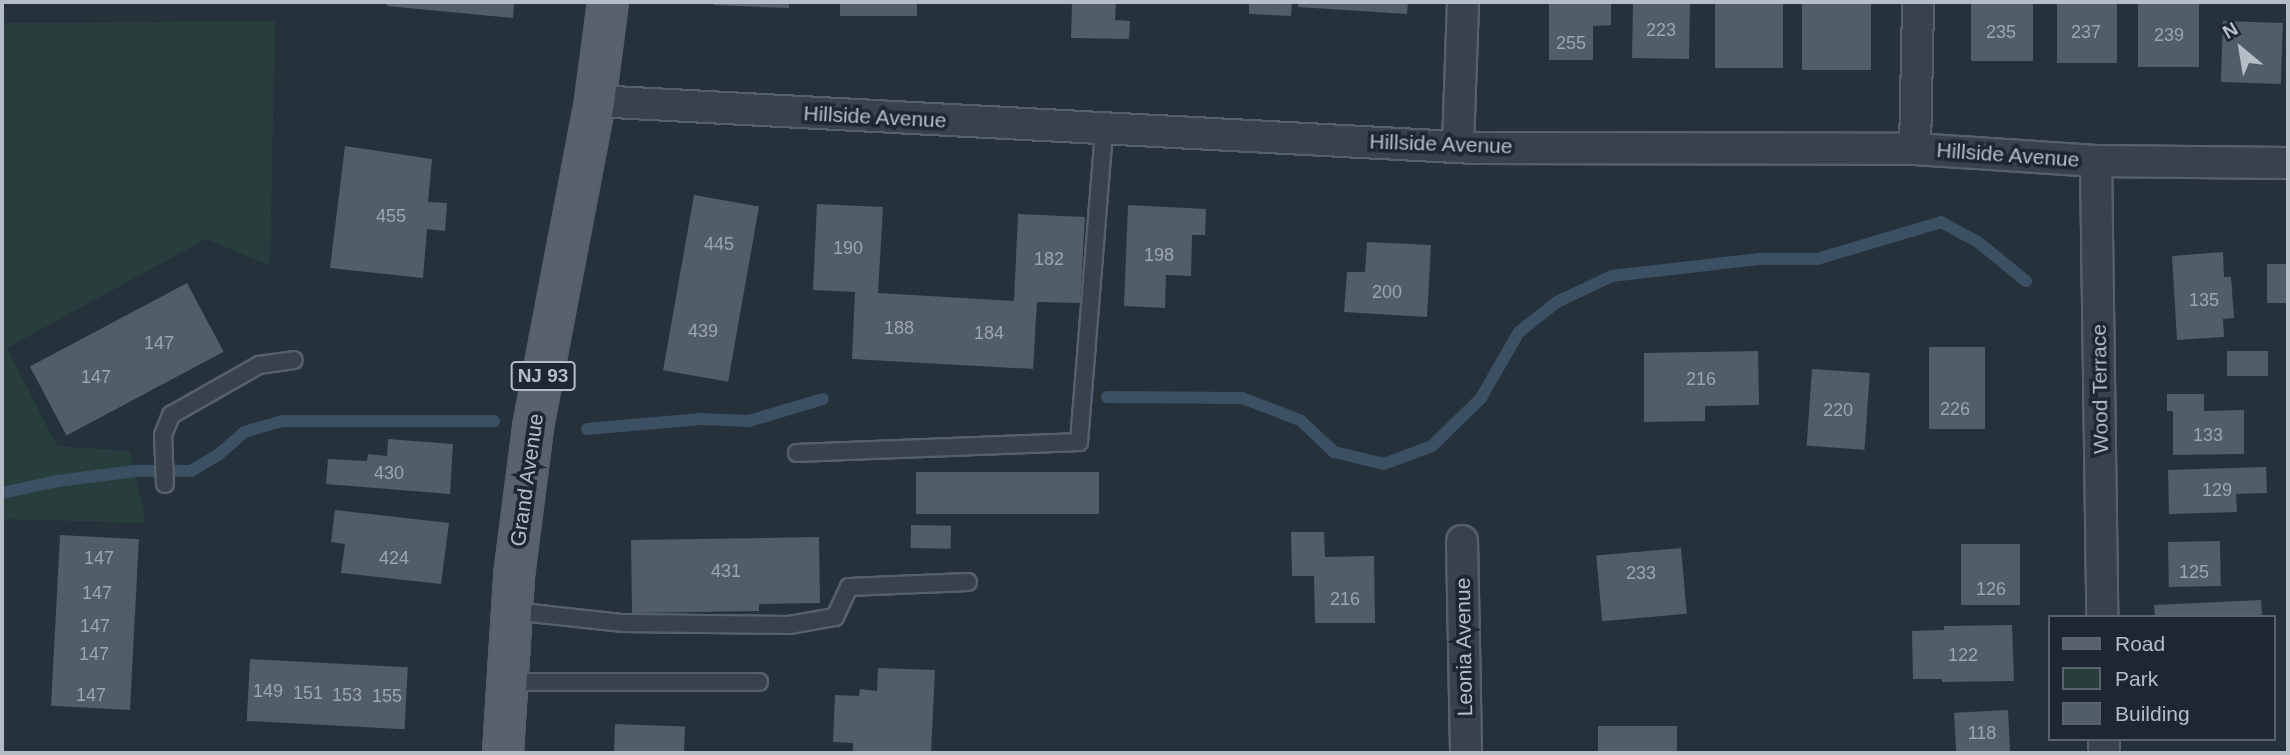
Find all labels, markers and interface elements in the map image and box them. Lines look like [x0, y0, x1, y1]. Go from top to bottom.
north arrow [2206, 14, 2276, 84]
text: N [2219, 18, 2241, 43]
house number: 223 [1646, 19, 1676, 41]
house number: 235 [1986, 21, 2016, 43]
house number: 237 [2071, 21, 2101, 43]
house number: 239 [2154, 24, 2184, 46]
house number: 255 [1556, 32, 1586, 54]
street label: Hillside Avenue [802, 101, 948, 133]
street label: Hillside Avenue [1368, 129, 1514, 159]
street label: Hillside Avenue [1935, 137, 2081, 173]
house number: 455 [376, 205, 406, 227]
house number: 445 [704, 233, 734, 255]
house number: 190 [833, 237, 863, 259]
house number: 198 [1144, 244, 1174, 266]
house number: 182 [1034, 248, 1064, 270]
house number: 200 [1372, 281, 1402, 303]
house number: 135 [2189, 289, 2219, 311]
house number: 188 [884, 317, 914, 339]
house number: 439 [688, 320, 718, 342]
house number: 184 [974, 322, 1004, 344]
street label: Wood Terrace [2086, 324, 2114, 454]
house number: 147 [144, 332, 174, 354]
road number: NJ 93 [510, 360, 576, 392]
house number: 147 [81, 366, 111, 388]
house number: 216 [1686, 368, 1716, 390]
house number: 226 [1940, 398, 1970, 420]
house number: 220 [1823, 399, 1853, 421]
street label: Grand Avenue [505, 411, 549, 549]
house number: 133 [2193, 424, 2223, 446]
house number: 430 [374, 462, 404, 484]
house number: 129 [2202, 479, 2232, 501]
house number: 147 [84, 547, 114, 569]
house number: 424 [379, 547, 409, 569]
house number: 431 [711, 560, 741, 582]
house number: 125 [2179, 561, 2209, 583]
house number: 233 [1626, 562, 1656, 584]
street label: Leonia Avenue [1450, 577, 1478, 717]
house number: 126 [1976, 578, 2006, 600]
house number: 147 [82, 582, 112, 604]
house number: 216 [1330, 588, 1360, 610]
house number: 147 [80, 615, 110, 637]
legend [2048, 615, 2276, 741]
text: Road [2115, 632, 2165, 655]
house number: 147 [79, 643, 109, 665]
house number: 122 [1948, 644, 1978, 666]
text: Park [2115, 667, 2158, 690]
house number: 149 [253, 680, 283, 702]
house number: 151 [293, 682, 323, 704]
house number: 147 [76, 684, 106, 706]
house number: 153 [332, 684, 362, 706]
house number: 155 [372, 685, 402, 707]
text: Building [2115, 702, 2190, 725]
house number: 118 [1968, 722, 1996, 744]

